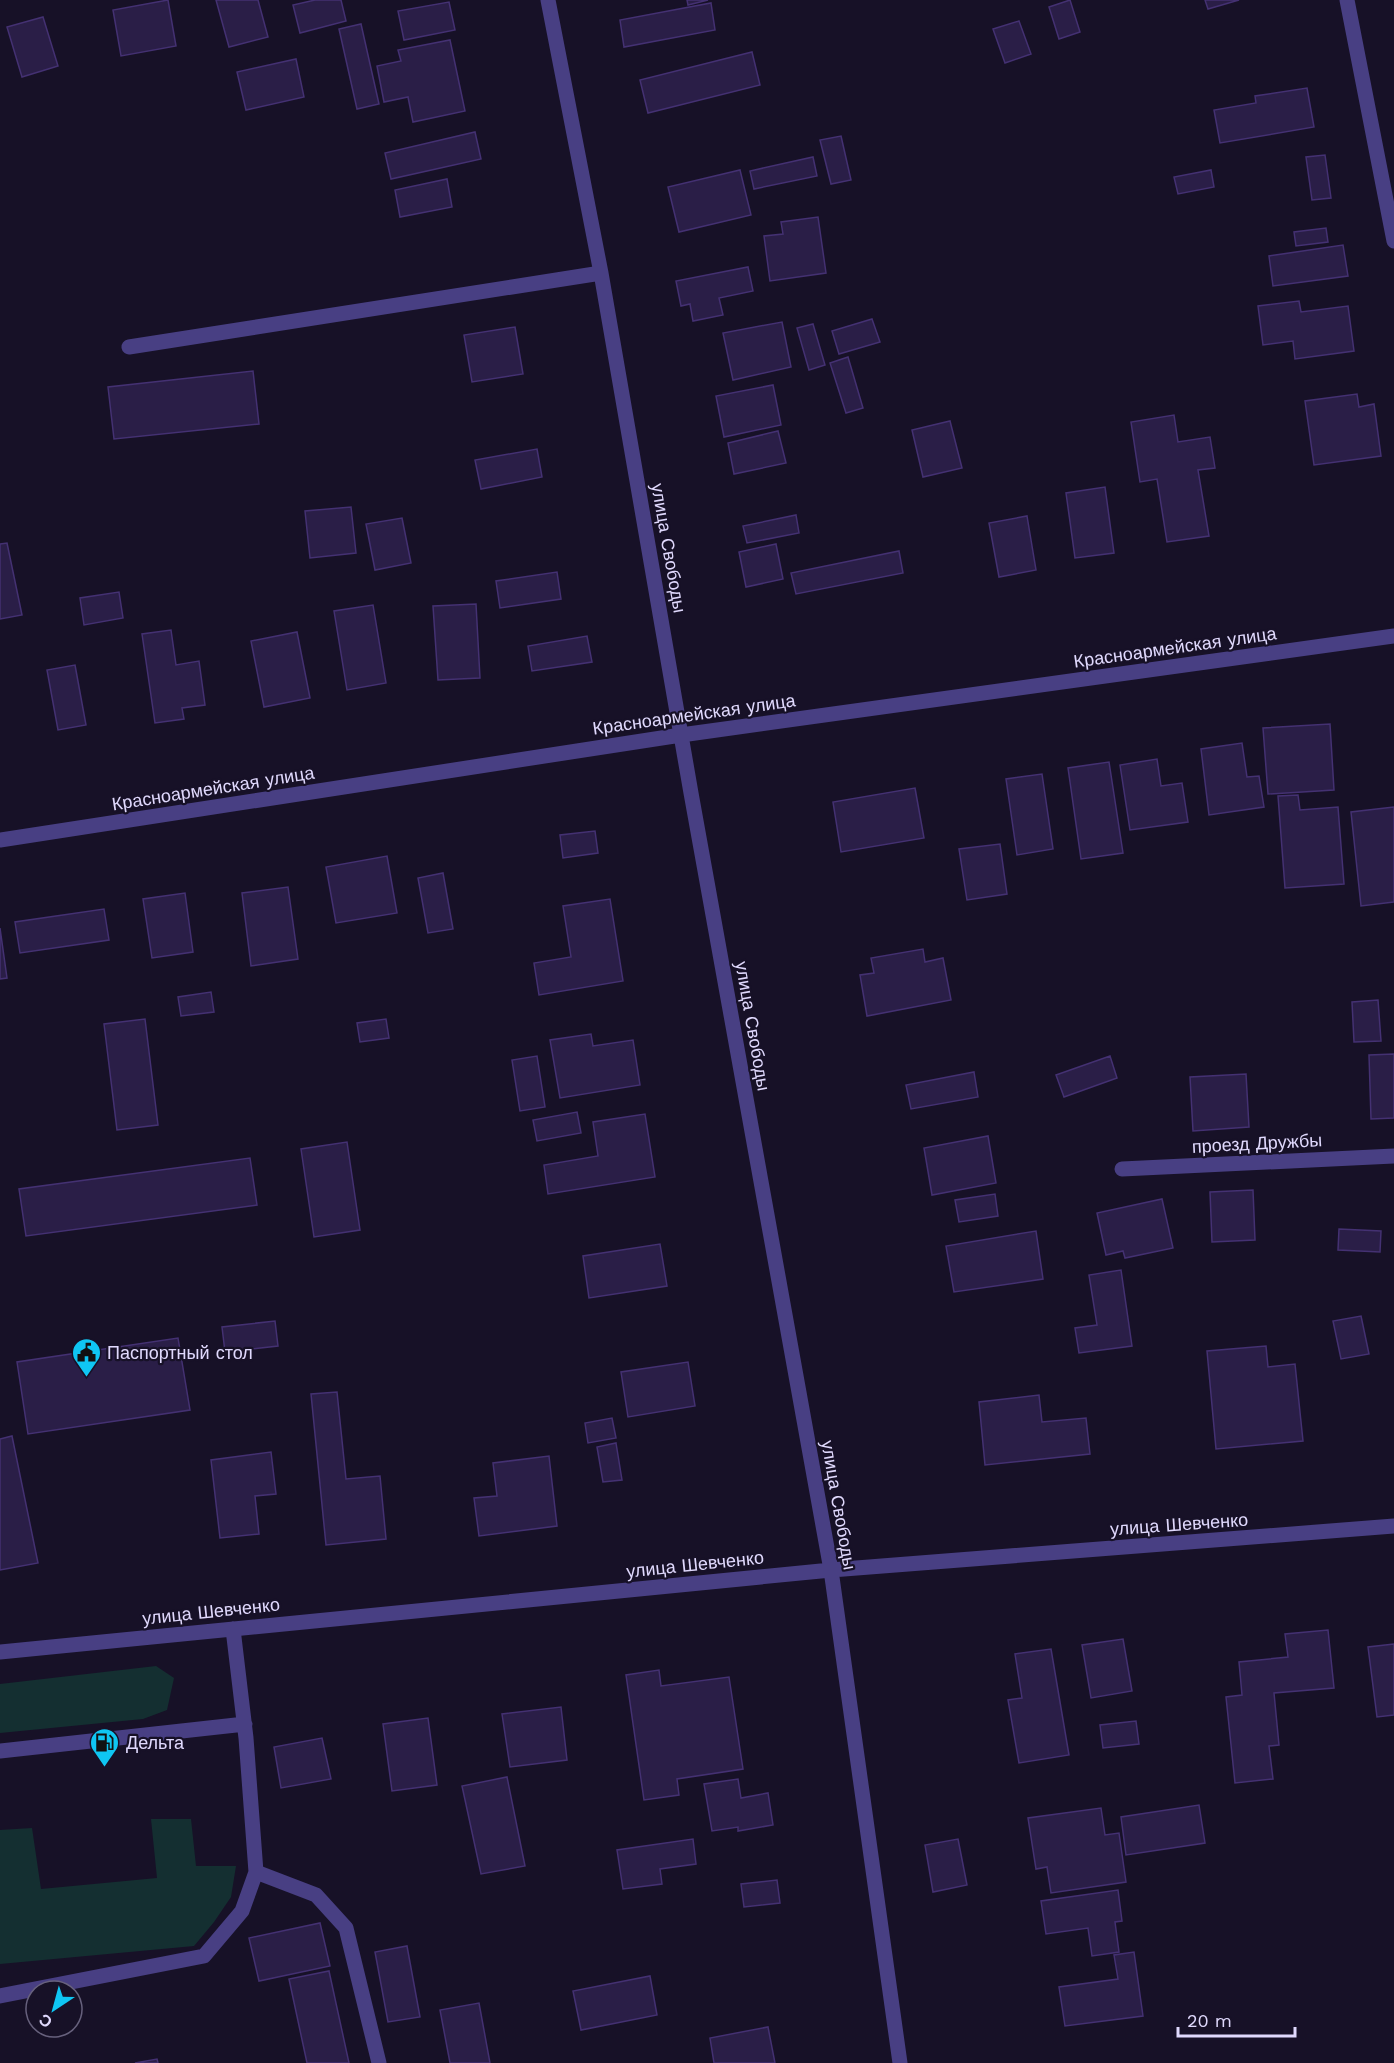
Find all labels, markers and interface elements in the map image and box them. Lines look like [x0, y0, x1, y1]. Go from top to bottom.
street label: улица Свободы [647, 481, 691, 615]
street label: Красноармейская улица [1072, 622, 1279, 672]
street label: Красноармейская улица [591, 689, 798, 739]
street label: Красноармейская улица [110, 761, 317, 814]
street label: улица Свободы [731, 959, 775, 1093]
street label: проезд Дружбы [1191, 1129, 1323, 1157]
public building icon: Паспортный стол [70, 1336, 102, 1378]
place label: Паспортный стол [107, 1342, 253, 1363]
street label: улица Свободы [817, 1438, 861, 1572]
street label: улица Шевченко [1109, 1509, 1249, 1539]
street label: улица Шевченко [625, 1546, 765, 1582]
street label: улица Шевченко [141, 1593, 281, 1629]
fuel station icon: Дельта [89, 1726, 121, 1768]
place label: Дельта [126, 1732, 185, 1753]
north arrow [24, 1979, 84, 2039]
scale bar [1178, 2000, 1295, 2038]
text: С [35, 2009, 56, 2032]
text: 20 m [1187, 2010, 1232, 2031]

